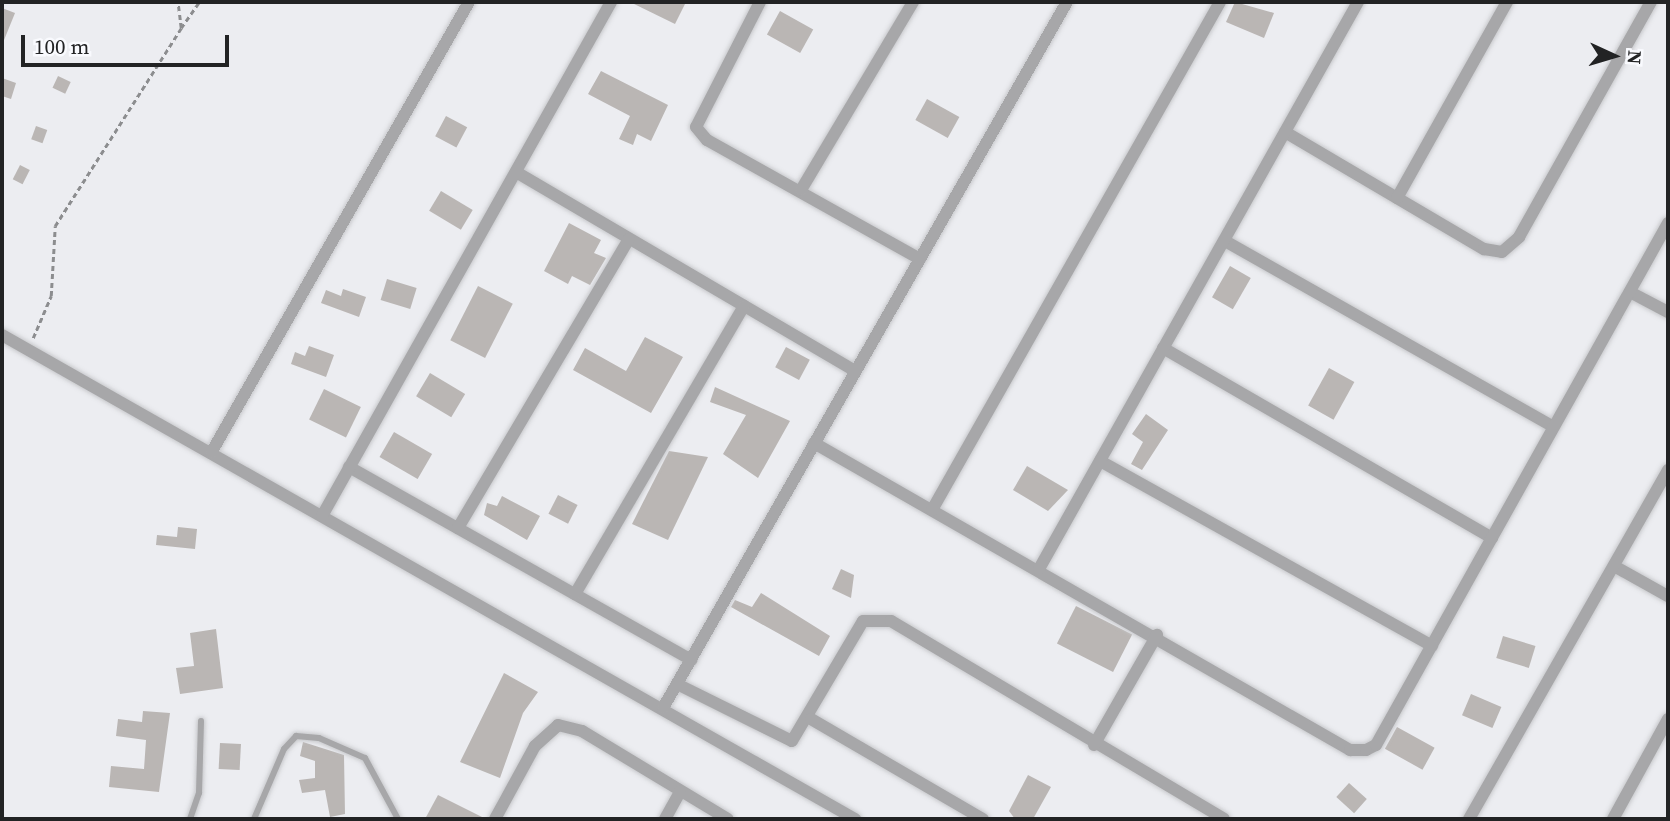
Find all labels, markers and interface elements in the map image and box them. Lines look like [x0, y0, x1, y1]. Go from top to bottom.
scale bar [24, 21, 233, 65]
north arrow [1579, 21, 1649, 91]
text: 100 m [34, 32, 89, 61]
text: N [1621, 50, 1648, 65]

